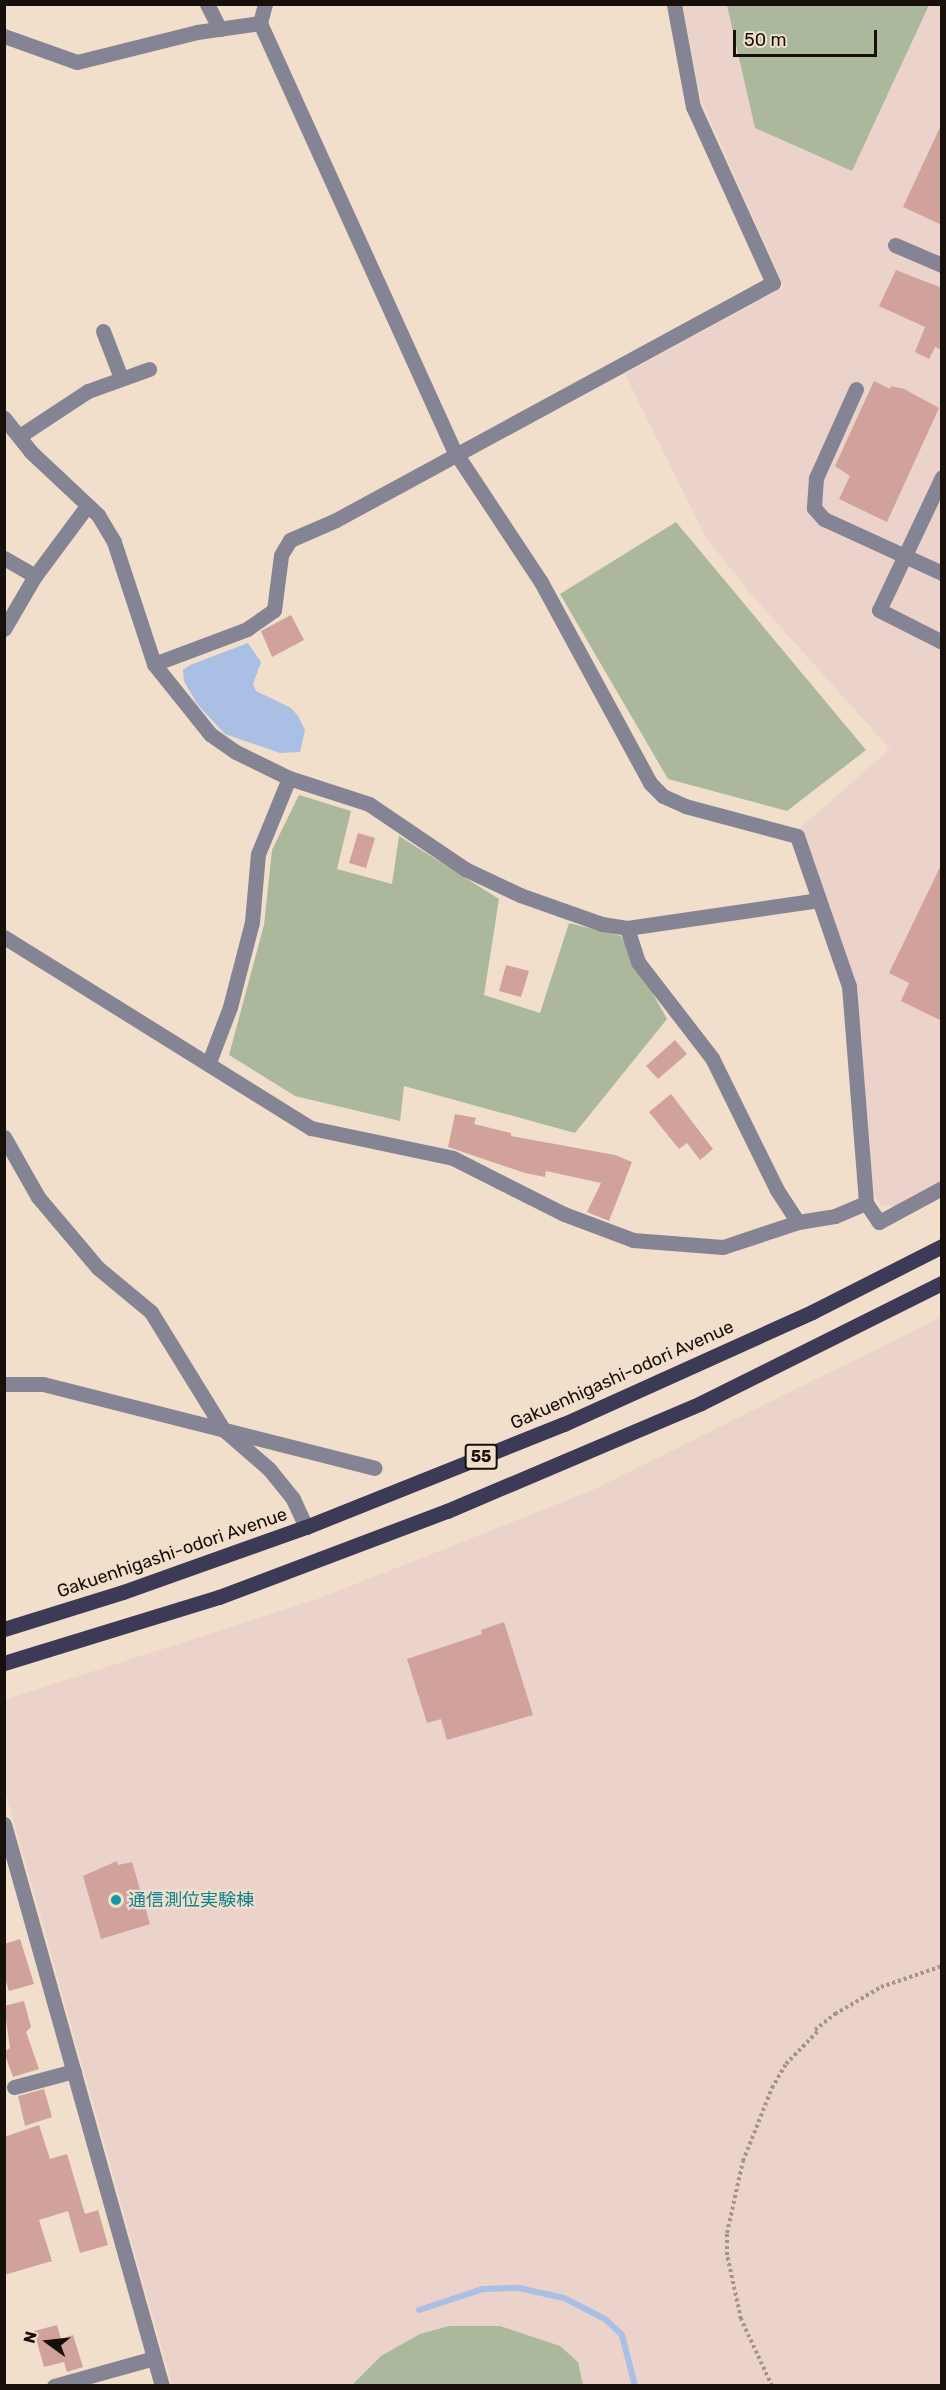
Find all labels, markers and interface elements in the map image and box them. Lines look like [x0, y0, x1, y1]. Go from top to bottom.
scale bar [736, 18, 880, 56]
text: 50 m [744, 29, 787, 51]
street label: Gakuenhigashi-odori Avenue [507, 1316, 737, 1434]
road number: 55 [464, 1444, 498, 1470]
street label: Gakuenhigashi-odori Avenue [54, 1503, 290, 1603]
place label: 通信測位実験棟 [128, 1889, 254, 1911]
marker: 通信測位実験棟 [109, 1893, 123, 1907]
north arrow [18, 2312, 78, 2372]
text: N [19, 2329, 41, 2345]

